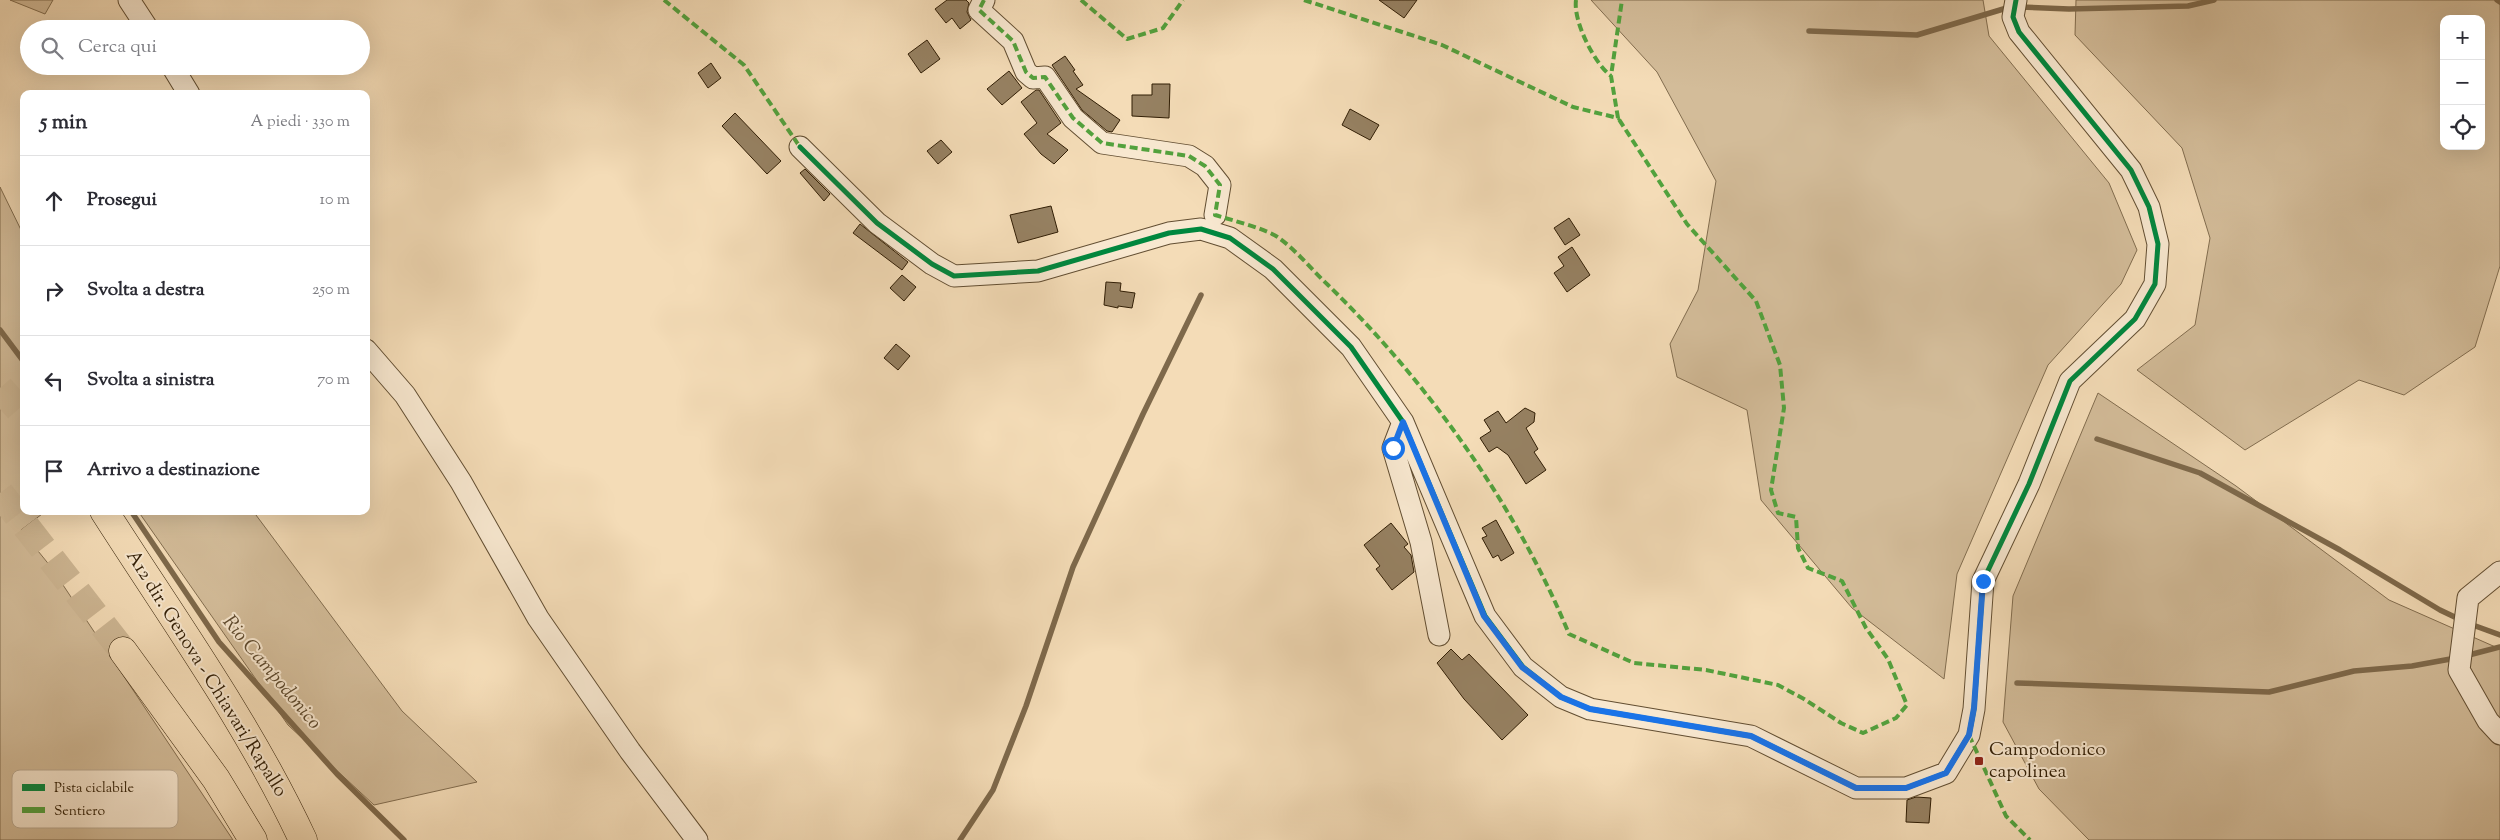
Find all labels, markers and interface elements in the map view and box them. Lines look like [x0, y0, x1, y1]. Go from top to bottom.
map controls [2440, 15, 2485, 150]
button: + [2440, 15, 2485, 60]
search box [20, 20, 370, 75]
icon: search [38, 34, 66, 62]
text: Cerca qui [78, 34, 157, 61]
button: − [2440, 60, 2485, 105]
button: locate [2440, 105, 2485, 150]
text: 5 min [40, 108, 87, 138]
text: A piedi · 330 m [250, 111, 350, 134]
icon: ahead [40, 187, 68, 215]
text: Prosegui [87, 187, 157, 214]
text: 10 m [320, 189, 350, 212]
icon: right [40, 277, 68, 305]
text: Svolta a destra [87, 277, 204, 304]
text: 250 m [312, 279, 350, 302]
icon: left [40, 367, 68, 395]
text: Svolta a sinistra [87, 367, 215, 394]
text: 70 m [317, 369, 350, 392]
route start [1382, 437, 1405, 460]
icon: arrive [40, 457, 68, 485]
text: Arrivo a destinazione [87, 457, 260, 484]
street label: A12 dir. Genova - Chiavari/Rapallo [119, 545, 293, 803]
route end [1972, 570, 1995, 593]
water label: Rio Campodonico [215, 610, 328, 736]
place label: Campodonico capolinea [1989, 737, 2106, 786]
marker: Campodonico capolinea [1973, 755, 1985, 767]
legend [12, 770, 178, 828]
text: Pista ciclabile [54, 779, 134, 799]
text: Sentiero [54, 802, 105, 822]

